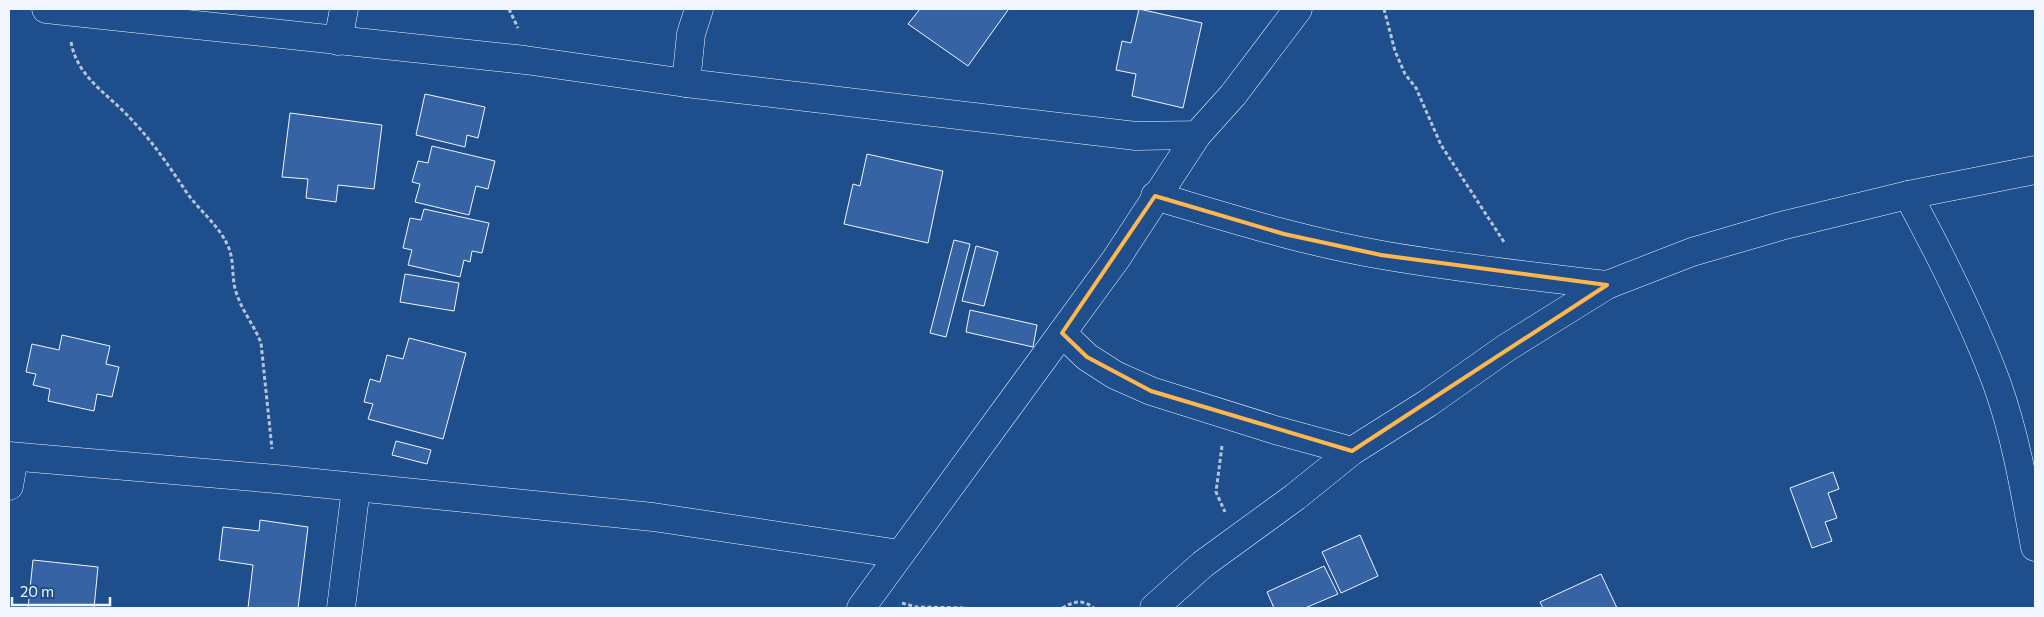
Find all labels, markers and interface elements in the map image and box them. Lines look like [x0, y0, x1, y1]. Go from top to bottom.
scale bar [12, 574, 110, 606]
text: 20 m [20, 582, 54, 600]

